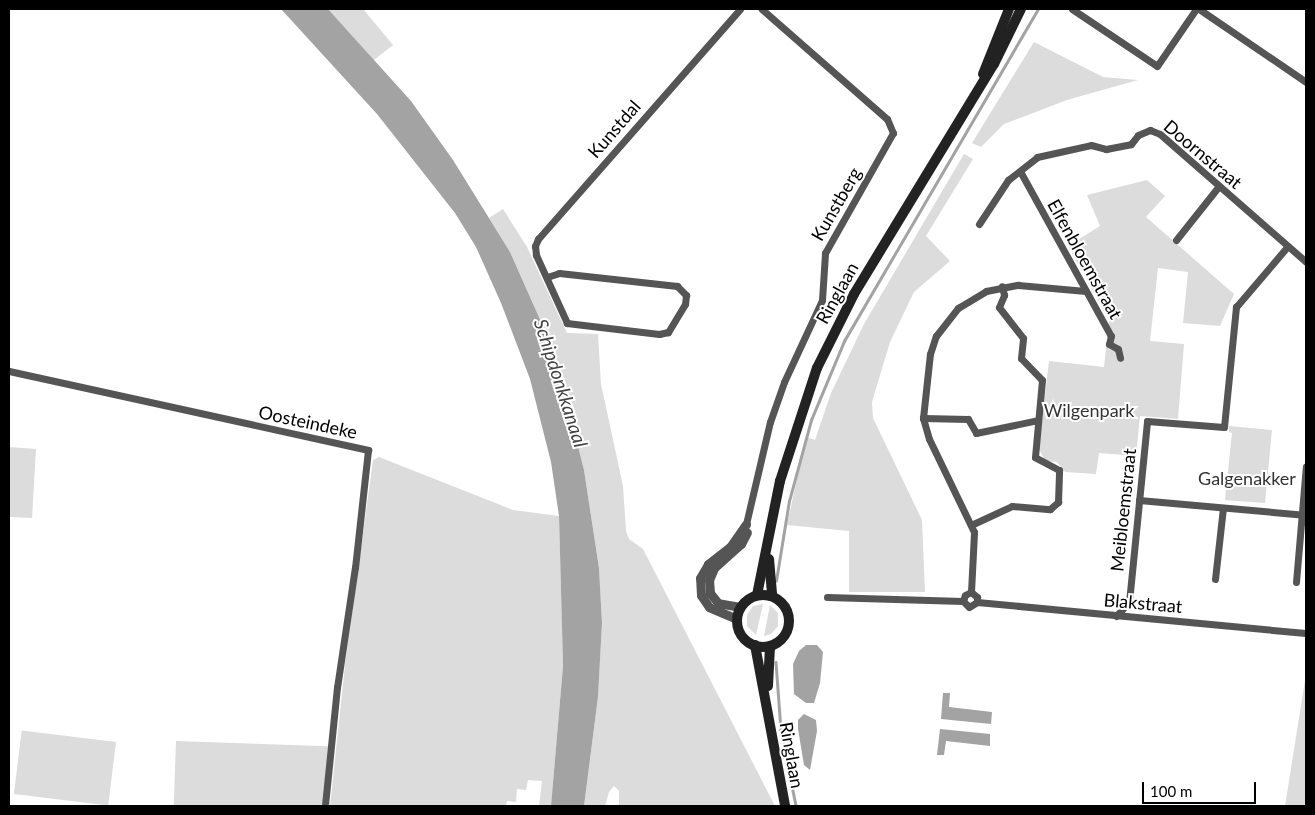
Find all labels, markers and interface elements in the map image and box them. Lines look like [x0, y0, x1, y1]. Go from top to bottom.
street label: Kunstdal [583, 96, 645, 162]
street label: Doornstraat [1159, 115, 1247, 193]
street label: Kunstberg [806, 163, 866, 245]
street label: Elfenbloemstraat [1043, 195, 1127, 323]
street label: Ringlaan [811, 258, 863, 328]
water label: Schipdonkkanaal [529, 316, 593, 450]
park label: Wilgenpark [1044, 399, 1134, 421]
street label: Oosteindeke [257, 401, 359, 443]
street label: Meibloemstraat [1106, 447, 1140, 573]
park label: Galgenakker [1198, 467, 1296, 489]
street label: Blakstraat [1103, 589, 1183, 617]
street label: Ringlaan [776, 720, 808, 790]
scale bar [1145, 772, 1259, 804]
text: 100 m [1150, 782, 1192, 800]

